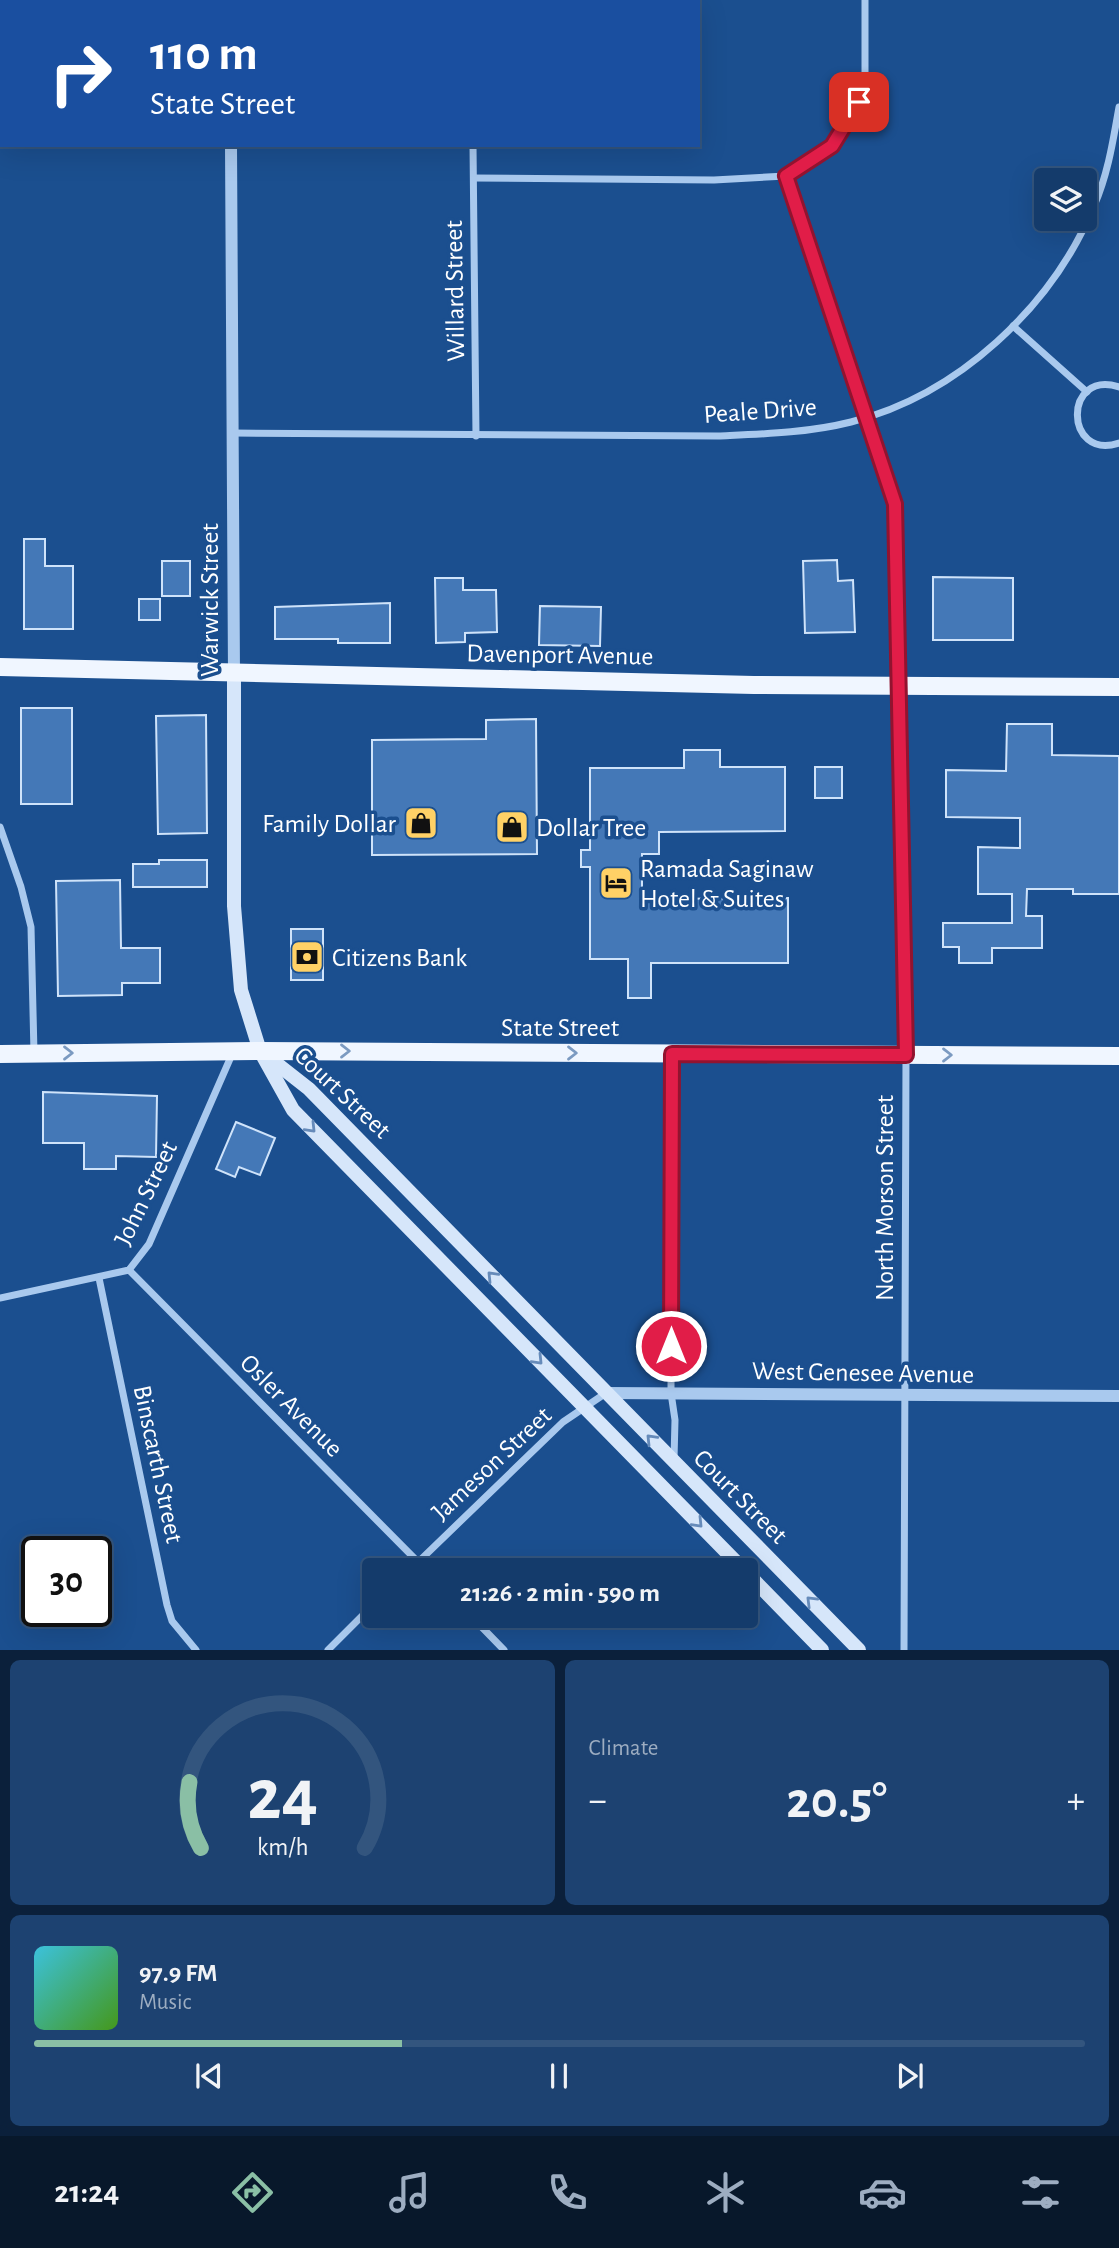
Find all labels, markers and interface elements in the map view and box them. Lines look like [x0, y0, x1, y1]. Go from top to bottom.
icon: right [35, 28, 126, 119]
text: 110 m [150, 30, 258, 79]
pin [829, 72, 889, 132]
icon: arrive [840, 83, 878, 121]
text: State Street [150, 88, 295, 120]
map controls [1034, 168, 1097, 231]
button: layers [1034, 168, 1097, 231]
street label: Willard Street [441, 220, 469, 362]
street label: Peale Drive [703, 394, 817, 428]
street label: Warwick Street [197, 523, 223, 677]
street label: Davenport Avenue [466, 640, 654, 670]
shop icon: Family Dollar [402, 804, 440, 842]
shop icon: Dollar Tree [493, 808, 531, 846]
place label: Family Dollar [262, 811, 397, 837]
place label: Dollar Tree [536, 815, 646, 841]
place label: Ramada Saginaw Hotel & Suites [640, 856, 814, 912]
hotel icon: Ramada Saginaw Hotel & Suites [597, 864, 635, 902]
bank icon: Citizens Bank [288, 938, 326, 976]
place label: Citizens Bank [332, 945, 467, 971]
street label: State Street [501, 1015, 619, 1041]
street label: Court Street [289, 1042, 395, 1143]
one-way arrow [340, 1043, 350, 1059]
one-way arrow [63, 1045, 74, 1061]
one-way arrow [567, 1045, 578, 1061]
one-way arrow [942, 1047, 952, 1063]
street label: North Morson Street [872, 1095, 898, 1301]
one-way arrow [302, 1120, 315, 1133]
street label: John Street [110, 1137, 182, 1250]
one-way arrow [488, 1272, 501, 1285]
position arrow [634, 1309, 708, 1383]
street label: Osler Avenue [235, 1349, 348, 1462]
one-way arrow [530, 1352, 543, 1365]
street label: West Genesee Avenue [752, 1358, 974, 1388]
street label: Binscarth Street [129, 1383, 187, 1545]
street label: Jameson Street [427, 1402, 557, 1525]
one-way arrow [646, 1435, 659, 1448]
street label: Court Street [688, 1445, 792, 1549]
one-way arrow [689, 1514, 702, 1527]
speed limit sign: 30 [21, 1536, 112, 1627]
text: 21:26 · 2 min · 590 m [460, 1580, 660, 1606]
one-way arrow [807, 1597, 819, 1609]
text: Climate [589, 1737, 658, 1760]
text: 24 [247, 1761, 318, 1834]
text: 20.5° [786, 1775, 887, 1827]
text: − [589, 1782, 607, 1820]
text: + [1067, 1782, 1085, 1820]
text: km/h [256, 1835, 308, 1860]
text: 97.9 FM [139, 1960, 218, 1986]
text: Music [139, 1991, 191, 2014]
icon: previous [190, 2057, 228, 2095]
icon: pause [540, 2057, 578, 2095]
icon: next [891, 2057, 929, 2095]
icon: directions [228, 2168, 277, 2217]
icon: music [385, 2168, 434, 2217]
icon: phone [543, 2168, 592, 2217]
icon: climate [701, 2168, 750, 2217]
icon: car [858, 2168, 907, 2217]
icon: filters [1016, 2168, 1065, 2217]
text: 21:24 [54, 2176, 119, 2208]

